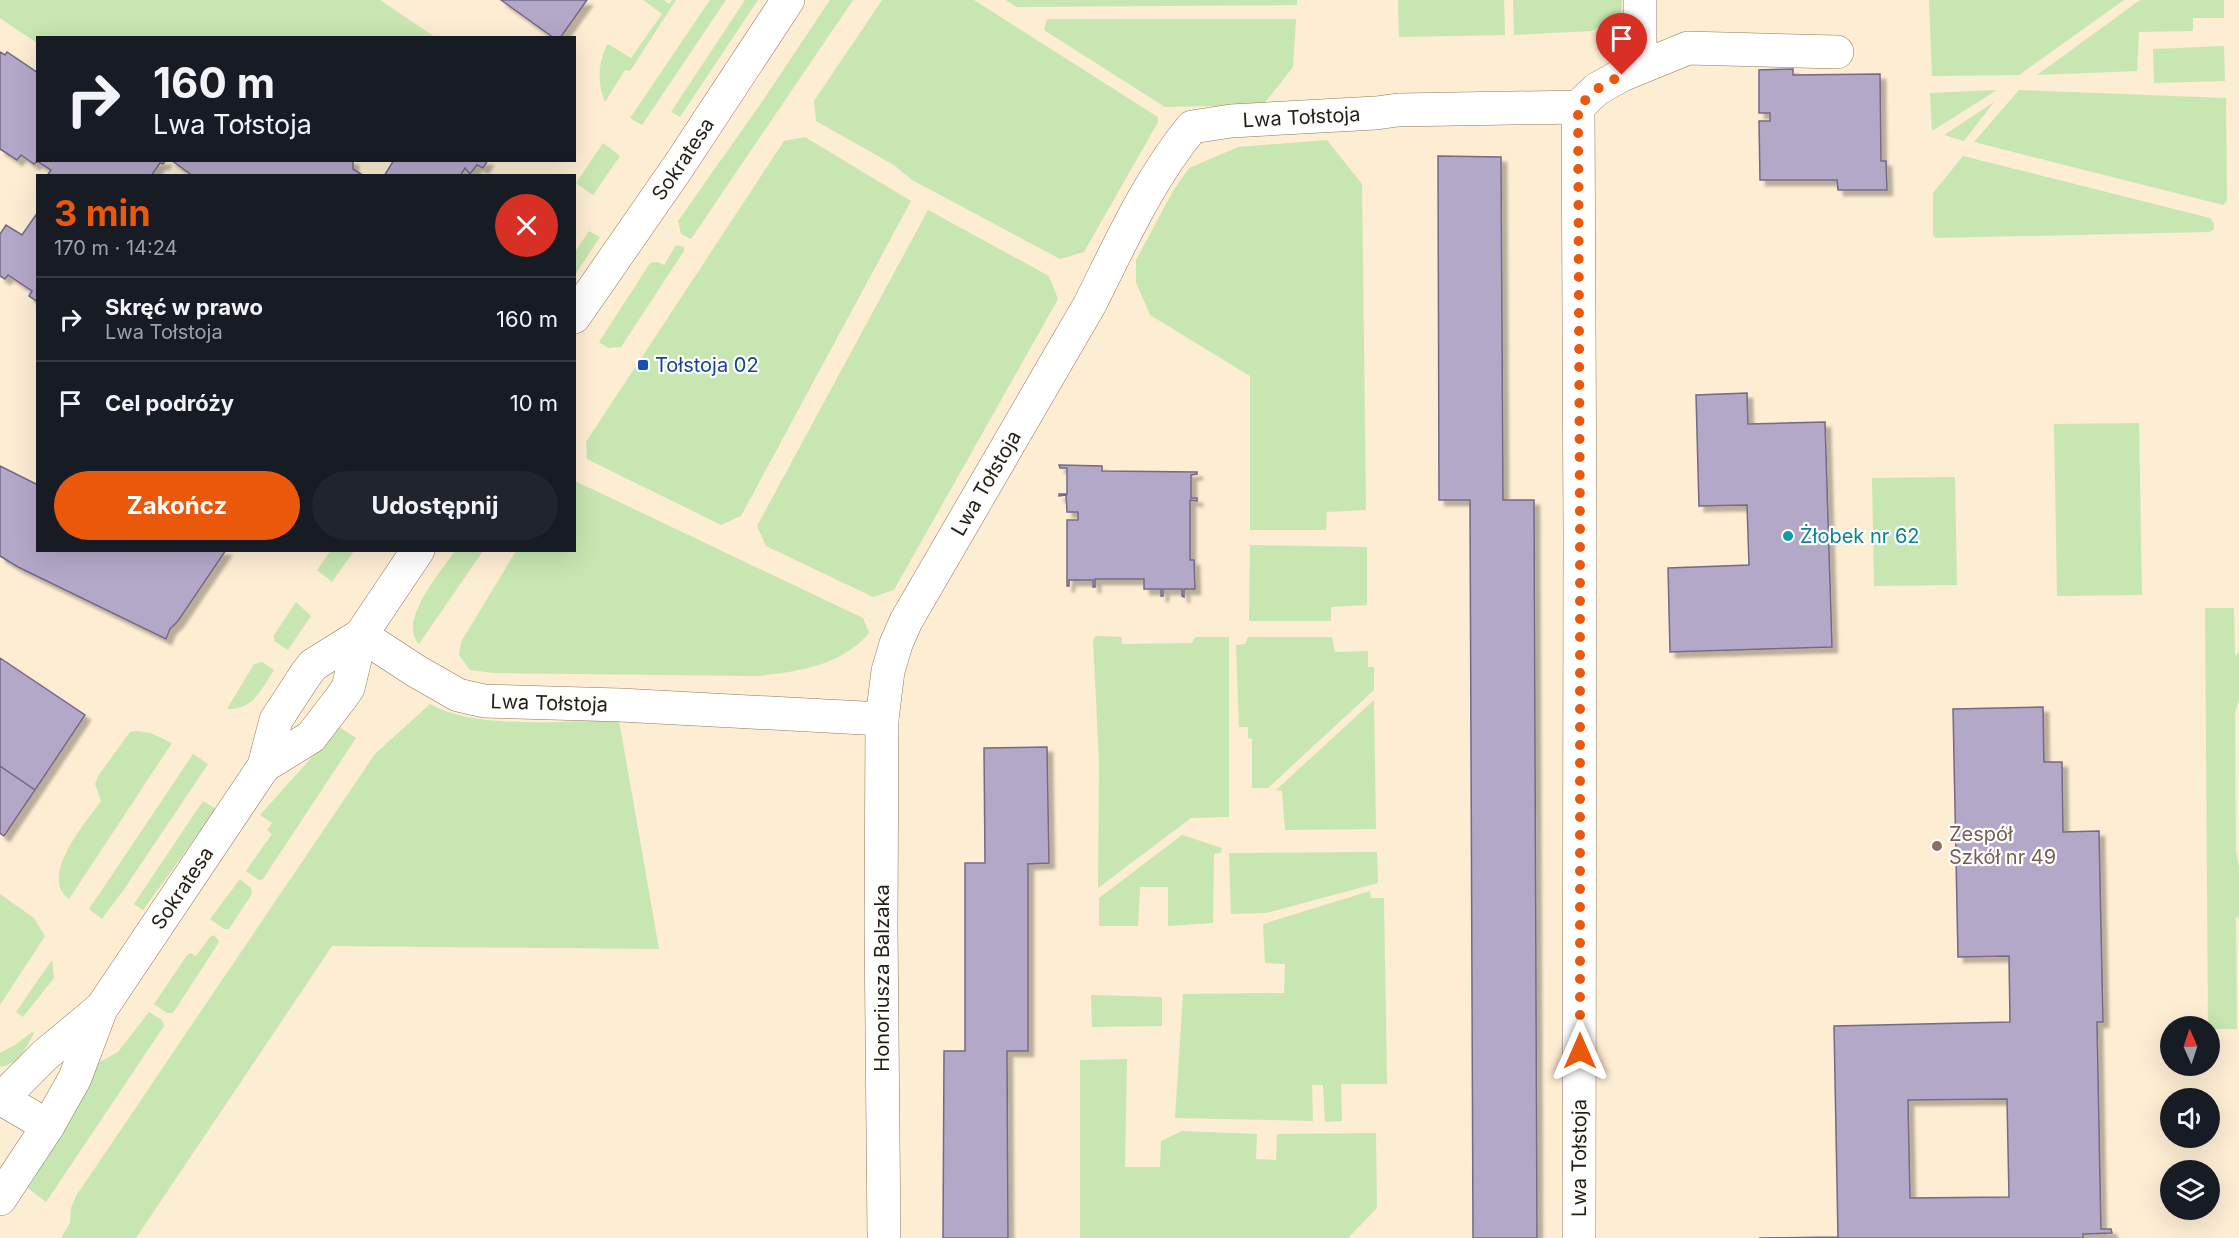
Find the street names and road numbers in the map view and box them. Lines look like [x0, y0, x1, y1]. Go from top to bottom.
street label: Lwa Tołstoja [1242, 102, 1361, 132]
street label: Sokratesa [647, 113, 719, 205]
street label: Lwa Tołstoja [946, 426, 1026, 540]
street label: Lwa Tołstoja [490, 689, 608, 717]
street label: Sokratesa [146, 842, 218, 934]
street label: Honoriusza Balzaka [870, 884, 894, 1072]
street label: Lwa Tołstoja [1567, 1099, 1591, 1217]

